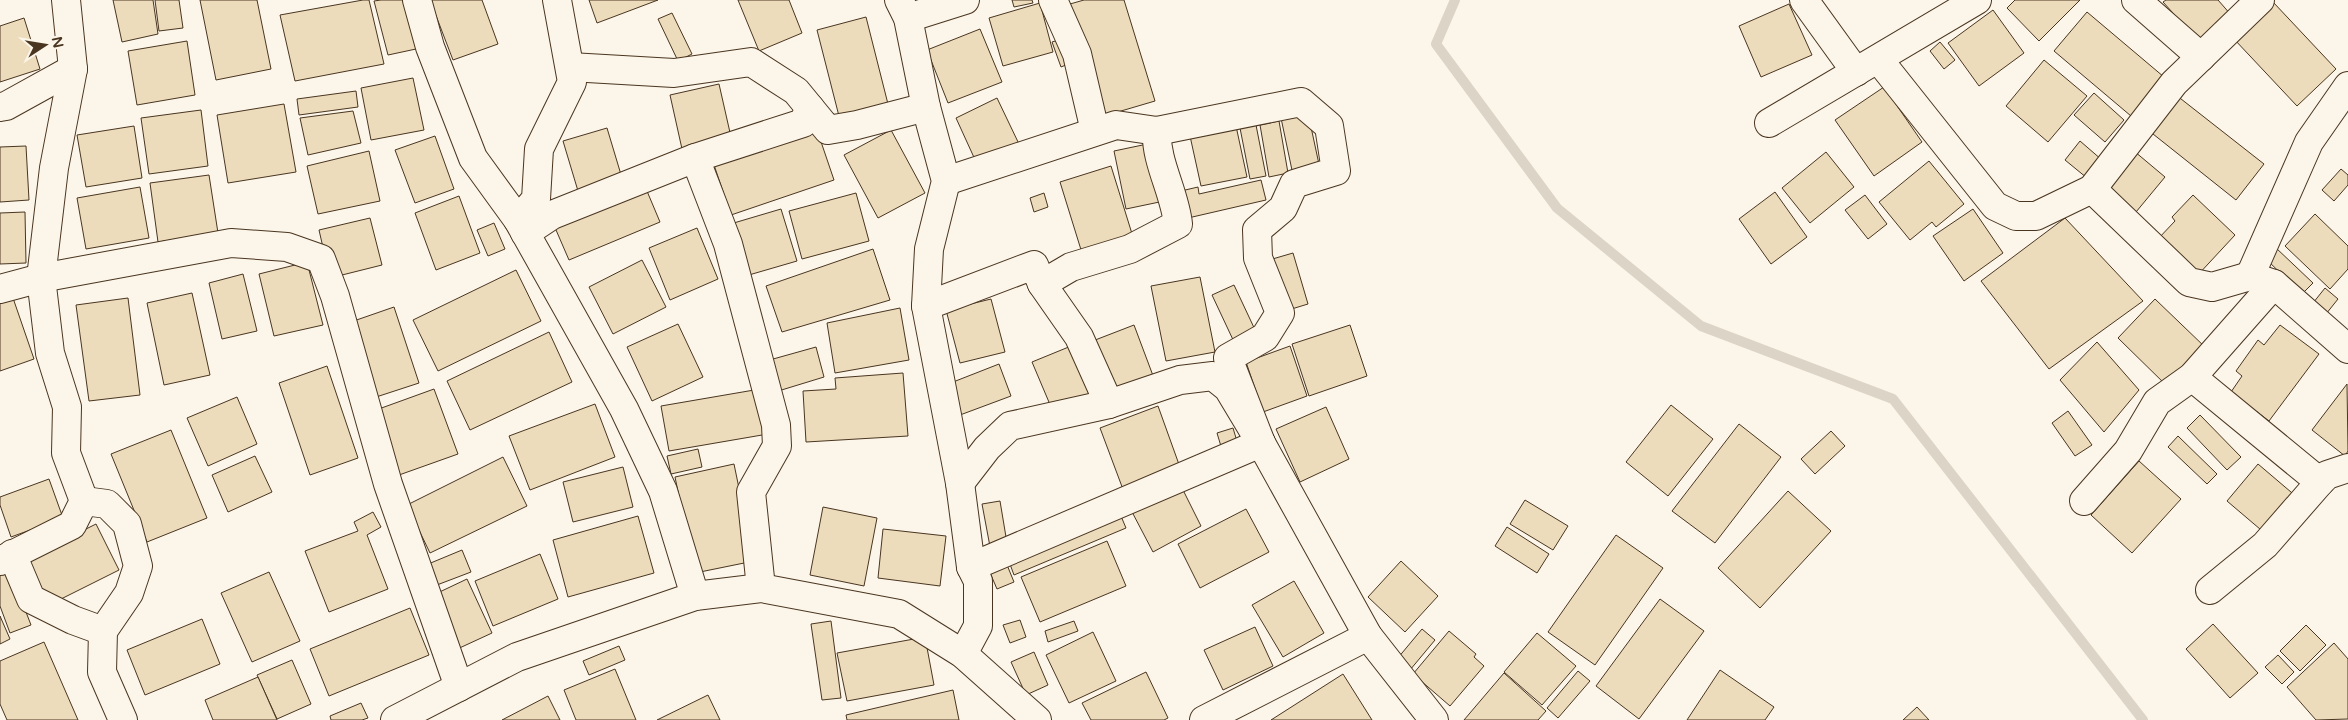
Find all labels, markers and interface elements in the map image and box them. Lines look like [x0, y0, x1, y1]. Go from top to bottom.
north arrow [20, 20, 70, 70]
text: N [48, 35, 67, 50]

